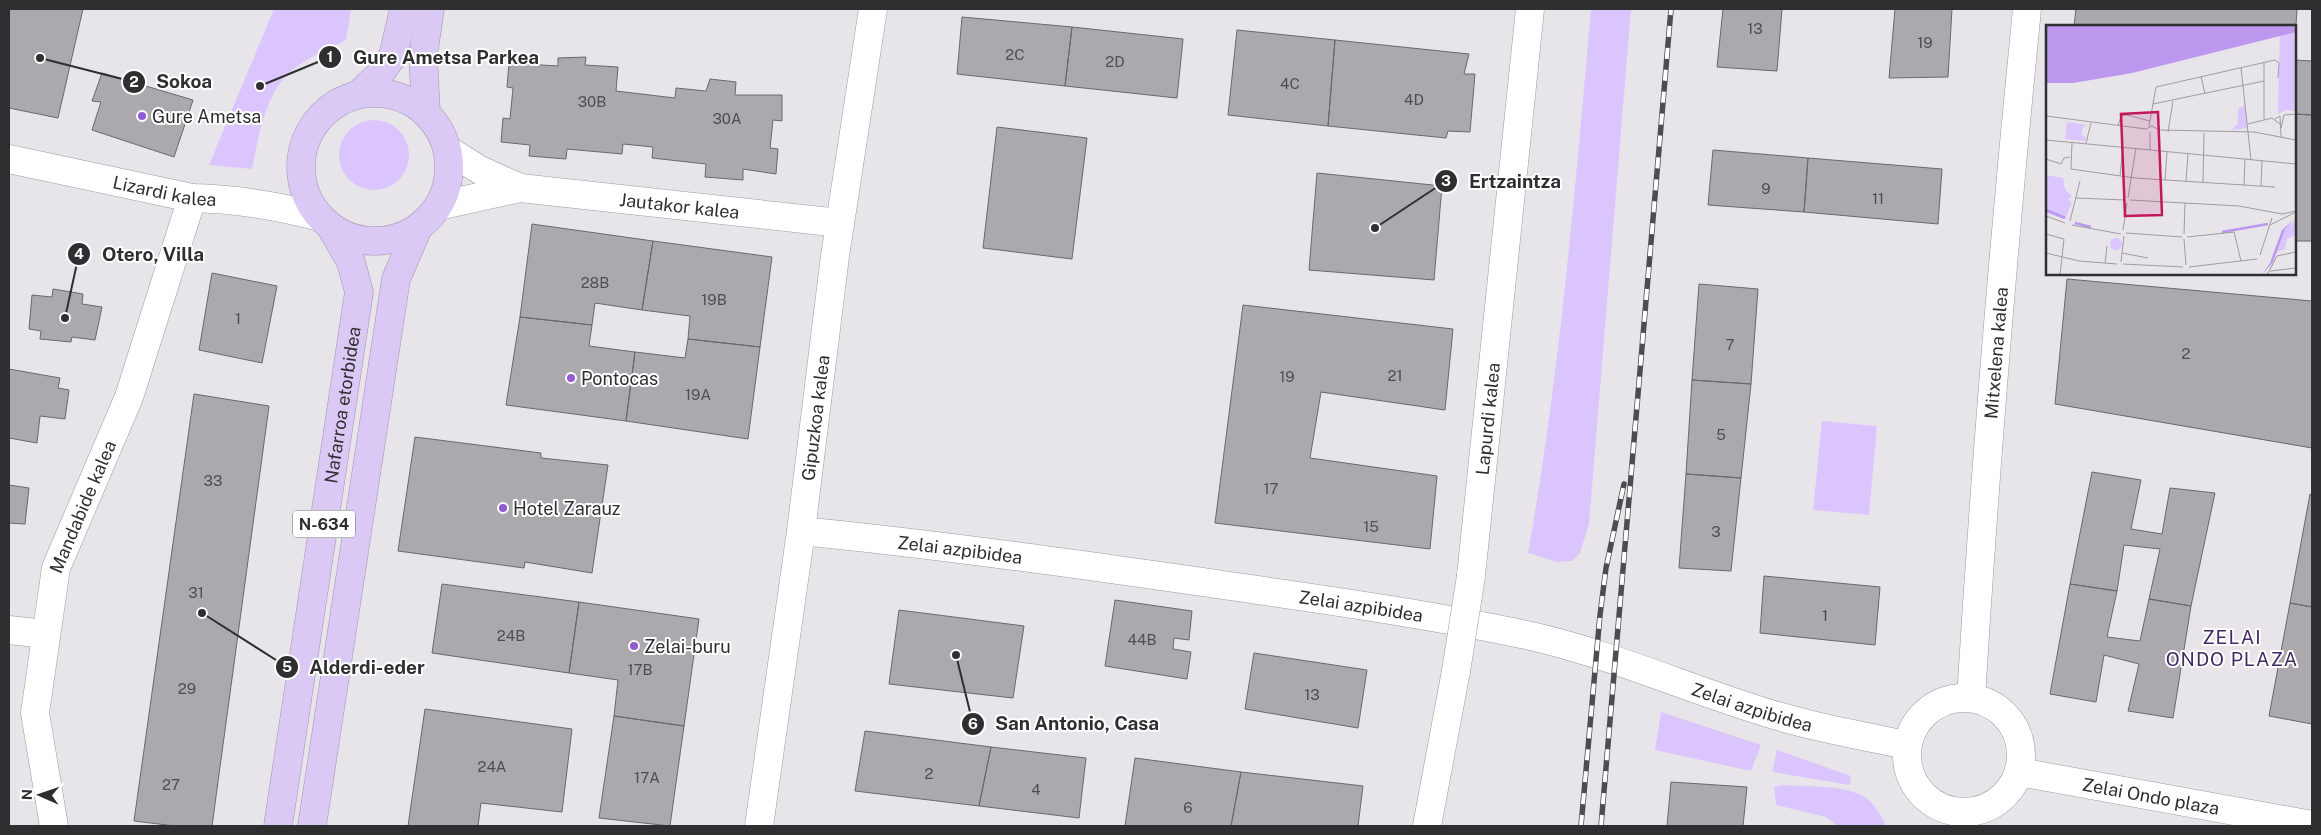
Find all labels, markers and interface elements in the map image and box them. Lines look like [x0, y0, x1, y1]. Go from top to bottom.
house number: 13 [1747, 20, 1763, 37]
inset map [2046, 25, 2296, 275]
house number: 19 [1917, 34, 1933, 51]
callout: Gure Ametsa Parkea [318, 40, 549, 74]
text: Gure Ametsa Parkea [353, 46, 539, 68]
house number: 2C [1005, 46, 1025, 63]
text: 1 [327, 48, 333, 65]
house number: 2D [1105, 53, 1125, 70]
callout: Sokoa [121, 65, 222, 99]
text: Sokoa [156, 70, 212, 92]
text: 2 [129, 73, 139, 90]
house number: 4C [1280, 75, 1300, 92]
house number: 4D [1404, 91, 1424, 108]
house number: 30B [578, 93, 606, 110]
place label: Gure Ametsa [152, 106, 261, 127]
marker: Gure Ametsa [136, 110, 148, 122]
house number: 30A [712, 110, 742, 127]
callout: Ertzaintza [1434, 164, 1571, 198]
text: Ertzaintza [1469, 170, 1561, 192]
street label: Lizardi kalea [111, 171, 217, 210]
text: 3 [1441, 172, 1451, 189]
house number: 9 [1761, 180, 1771, 197]
street label: Jautakor kalea [618, 188, 741, 222]
house number: 11 [1872, 190, 1884, 207]
callout: Otero, Villa [67, 237, 214, 271]
text: Otero, Villa [102, 243, 204, 265]
text: 4 [74, 245, 84, 262]
house number: 28B [581, 274, 609, 291]
street label: Mitxelena kalea [1980, 286, 2012, 420]
house number: 19B [701, 291, 727, 308]
house number: 1 [235, 310, 241, 327]
street label: Nafarroa etorbidea [320, 325, 364, 485]
house number: 7 [1725, 336, 1735, 353]
house number: 2 [2182, 345, 2191, 362]
street label: Gipuzkoa kalea [797, 354, 833, 482]
street label: Lapurdi kalea [1471, 362, 1504, 476]
house number: 21 [1387, 367, 1403, 384]
place label: Pontocas [581, 368, 658, 389]
house number: 19 [1279, 368, 1295, 385]
marker: Pontocas [565, 372, 577, 384]
house number: 19A [685, 386, 711, 403]
house number: 5 [1716, 426, 1726, 443]
street label: Mandabide kalea [45, 437, 120, 576]
house number: 33 [204, 472, 222, 489]
house number: 17 [1263, 480, 1279, 497]
place label: Hotel Zarauz [513, 498, 621, 519]
marker: Hotel Zarauz [497, 502, 509, 514]
road number: N-634 [293, 510, 355, 538]
house number: 15 [1363, 518, 1379, 535]
house number: 3 [1711, 523, 1721, 540]
street label: Zelai azpibidea [896, 531, 1024, 567]
house number: 31 [188, 584, 204, 601]
street label: Zelai azpibidea [1297, 586, 1425, 626]
house number: 1 [1822, 607, 1828, 624]
district label: ZELAI ONDO PLAZA [2166, 626, 2298, 670]
house number: 24B [497, 627, 525, 644]
house number: 44B [1128, 631, 1156, 648]
place label: Zelai-buru [644, 636, 731, 657]
marker: Zelai-buru [628, 640, 640, 652]
callout: Alderdi-eder [274, 650, 435, 684]
text: Alderdi-eder [309, 656, 425, 678]
text: 5 [282, 658, 292, 675]
house number: 17B [627, 661, 653, 678]
street label: Zelai azpibidea [1689, 678, 1815, 735]
house number: 29 [178, 680, 196, 697]
house number: 13 [1304, 686, 1320, 703]
callout: San Antonio, Casa [960, 707, 1169, 741]
text: San Antonio, Casa [995, 712, 1159, 734]
text: 6 [968, 715, 978, 732]
house number: 24A [477, 758, 507, 775]
house number: 2 [925, 765, 934, 782]
house number: 17A [634, 769, 660, 786]
north arrow [15, 770, 65, 820]
street label: Zelai Ondo plaza [2081, 773, 2221, 819]
house number: 27 [162, 776, 180, 793]
house number: 4 [1031, 781, 1041, 798]
text: N [19, 789, 35, 800]
house number: 6 [1183, 799, 1193, 816]

